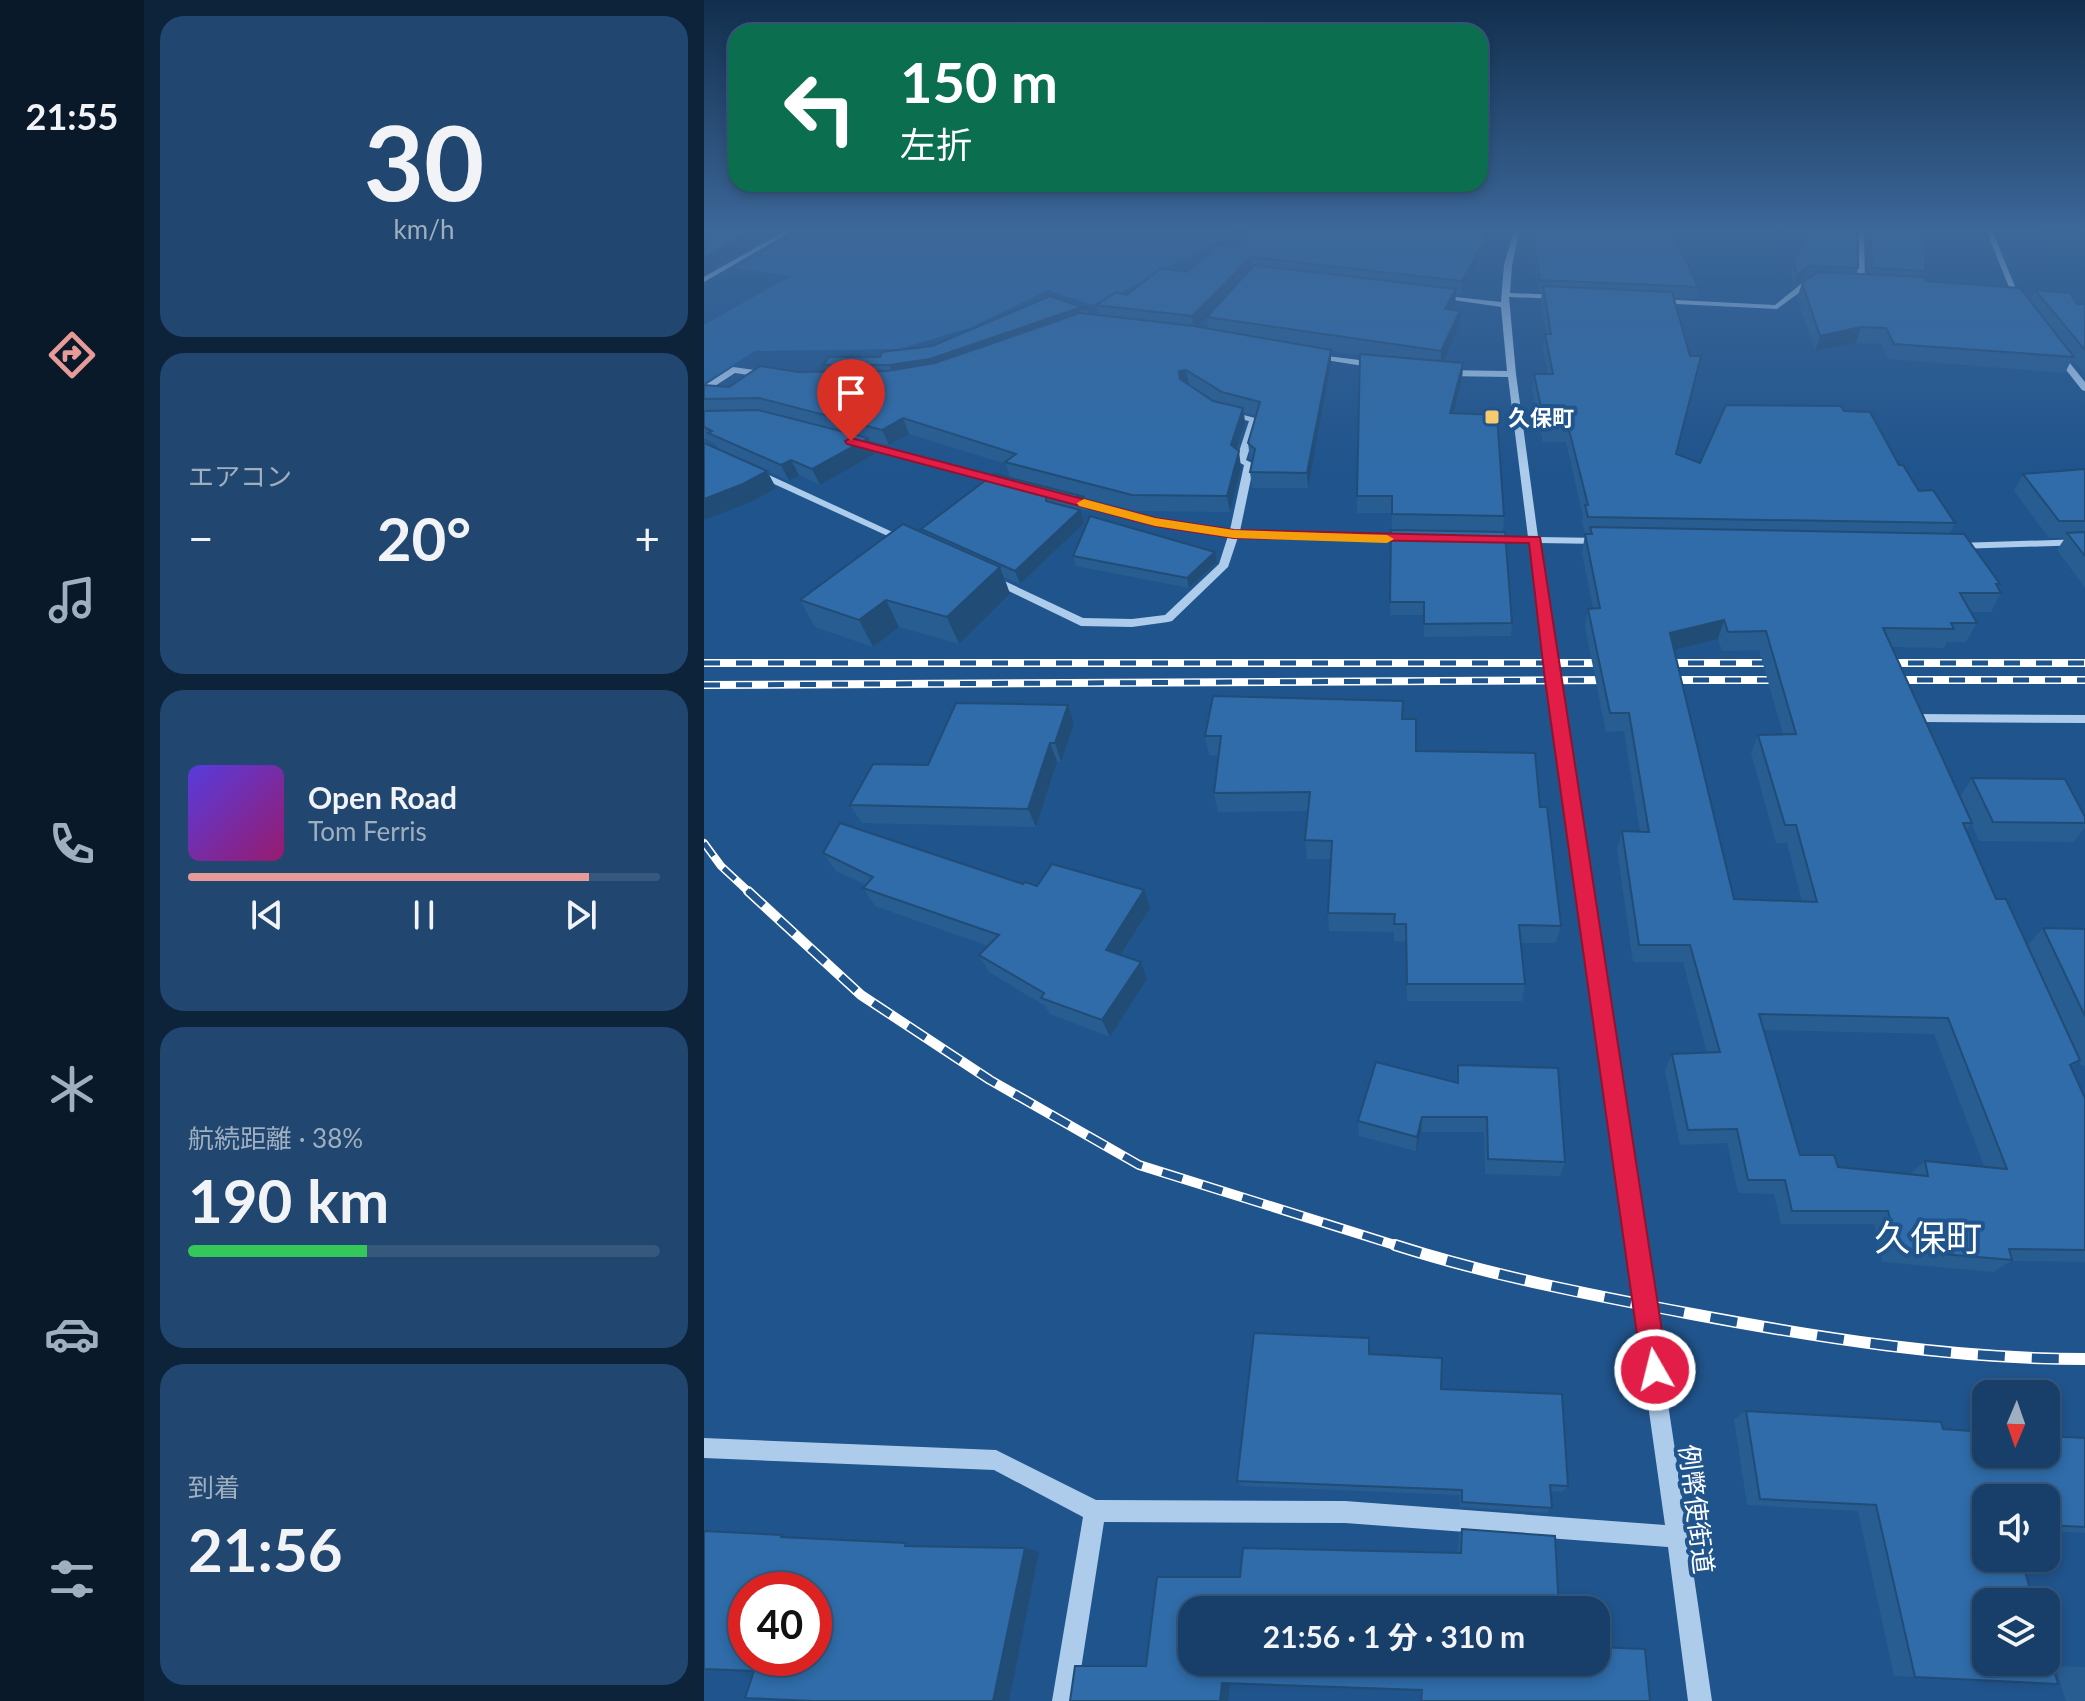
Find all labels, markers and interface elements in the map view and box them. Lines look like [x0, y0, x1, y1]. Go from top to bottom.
text: 150 m [900, 48, 1058, 115]
icon: left [768, 56, 872, 160]
text: 21:55 [26, 94, 118, 138]
text: 30 [364, 98, 484, 223]
text: 左折 [900, 122, 972, 166]
text: km/h [394, 213, 454, 245]
icon: directions [44, 327, 100, 383]
pin [817, 359, 885, 441]
icon: arrive [829, 371, 873, 415]
place label: 久保町 [1508, 404, 1574, 431]
marker: 久保町 [1483, 408, 1501, 426]
text: エアコン [188, 460, 292, 492]
text: 20° [377, 502, 471, 574]
text: − [188, 512, 214, 564]
text: + [634, 512, 660, 564]
icon: music [44, 572, 100, 628]
text: Open Road [308, 779, 457, 815]
text: Tom Ferris [308, 815, 427, 847]
icon: phone [44, 816, 100, 872]
icon: previous [245, 893, 289, 937]
icon: pause [402, 893, 446, 937]
icon: next [559, 893, 603, 937]
icon: climate [44, 1061, 100, 1117]
text: 航続距離 · 38% [188, 1122, 363, 1154]
text: 190 km [188, 1164, 389, 1236]
district label: 久保町 [1874, 1215, 1982, 1259]
icon: car [44, 1306, 100, 1362]
position arrow [1613, 1328, 1697, 1412]
north arrow [1972, 1380, 2060, 1468]
map controls [1972, 1380, 2060, 1676]
street label: 例幣使街道 [1673, 1443, 1721, 1575]
text: 到着 [188, 1471, 240, 1503]
button: sound [1972, 1484, 2060, 1572]
text: 21:56 [188, 1513, 343, 1585]
icon: filters [44, 1551, 100, 1607]
speed limit sign: 40 [728, 1572, 832, 1676]
button: layers [1972, 1588, 2060, 1676]
text: 21:56 · 1 分 · 310 m [1263, 1618, 1525, 1654]

